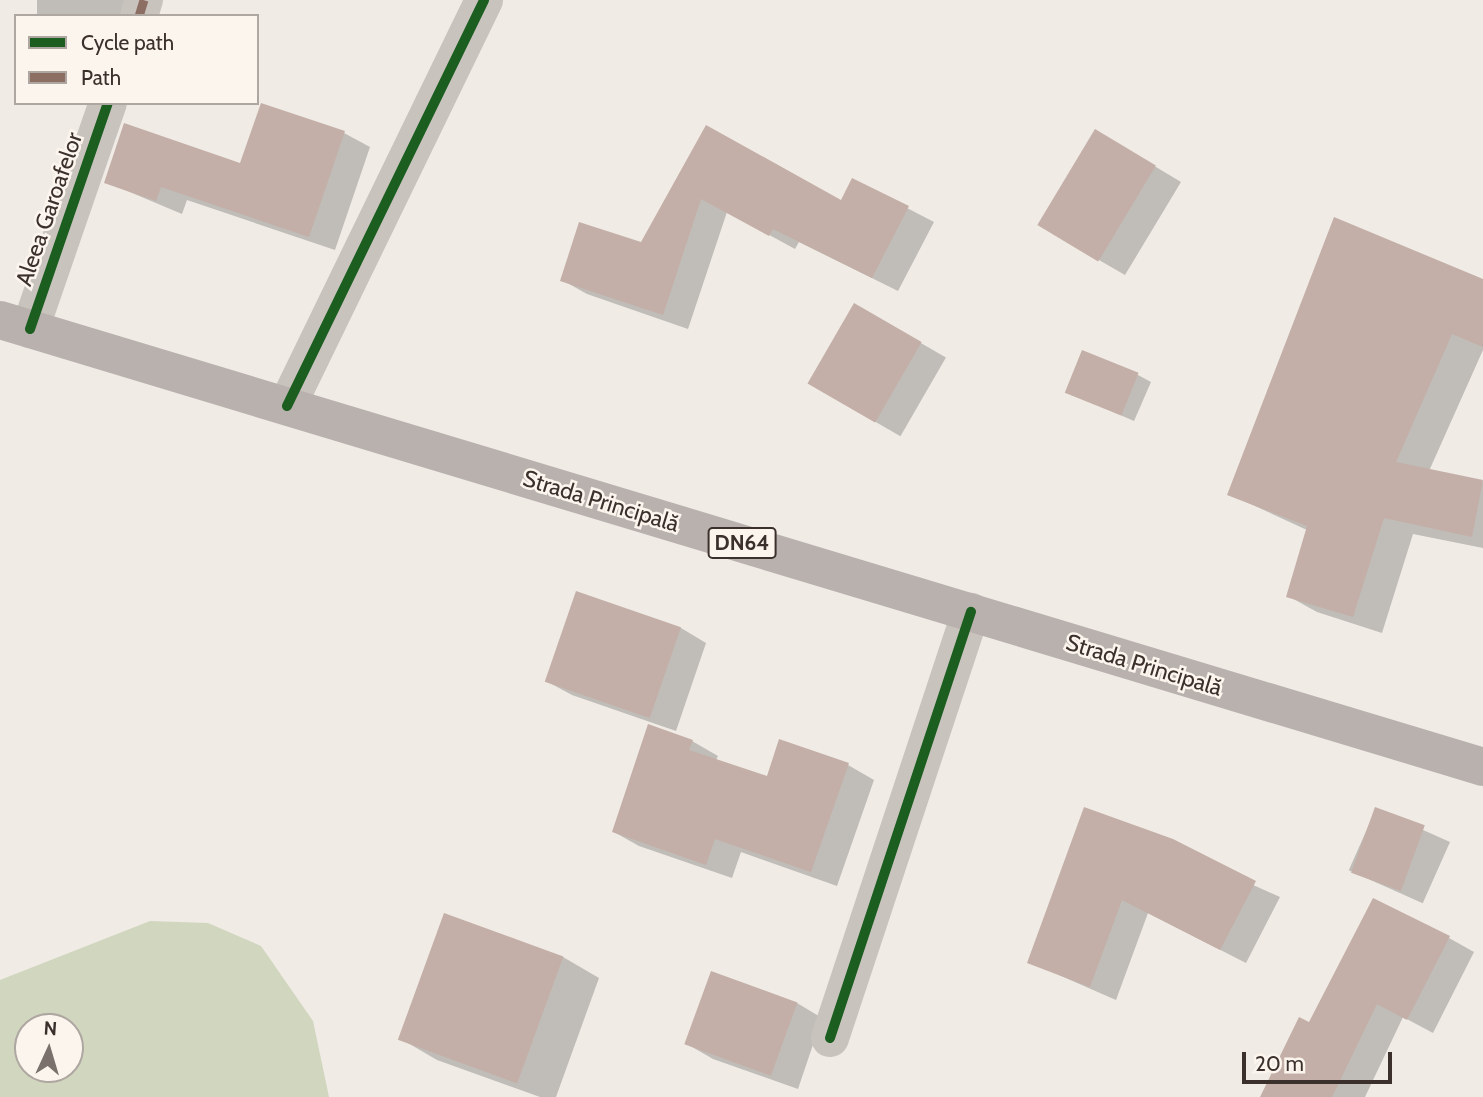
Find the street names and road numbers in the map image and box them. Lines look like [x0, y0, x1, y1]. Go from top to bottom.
street label: Aleea Garoafelor [10, 129, 88, 289]
street label: Strada Principală [520, 464, 682, 538]
road number: DN64 [707, 526, 777, 560]
street label: Strada Principală [1063, 628, 1225, 702]

